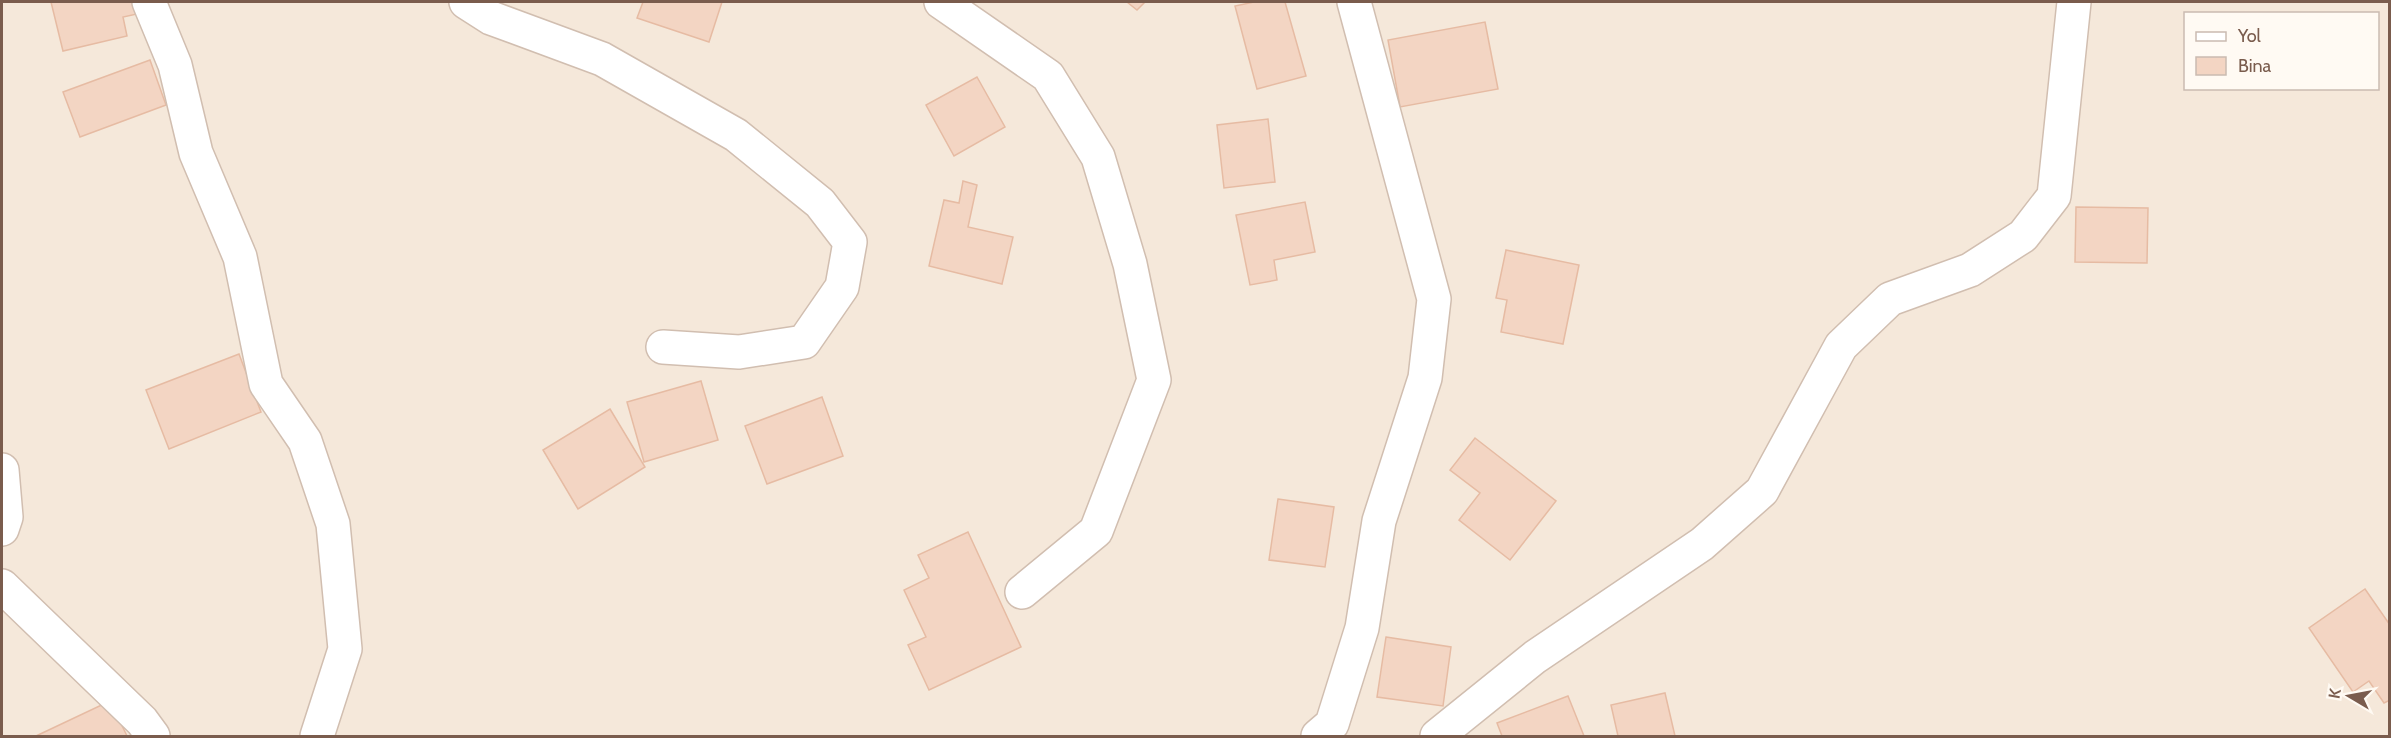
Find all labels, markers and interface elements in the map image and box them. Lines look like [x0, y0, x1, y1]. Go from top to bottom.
legend [2184, 12, 2379, 90]
text: Yol [2237, 25, 2262, 47]
text: Bina [2238, 55, 2272, 77]
north arrow [2319, 666, 2379, 726]
text: K [2324, 687, 2345, 700]

